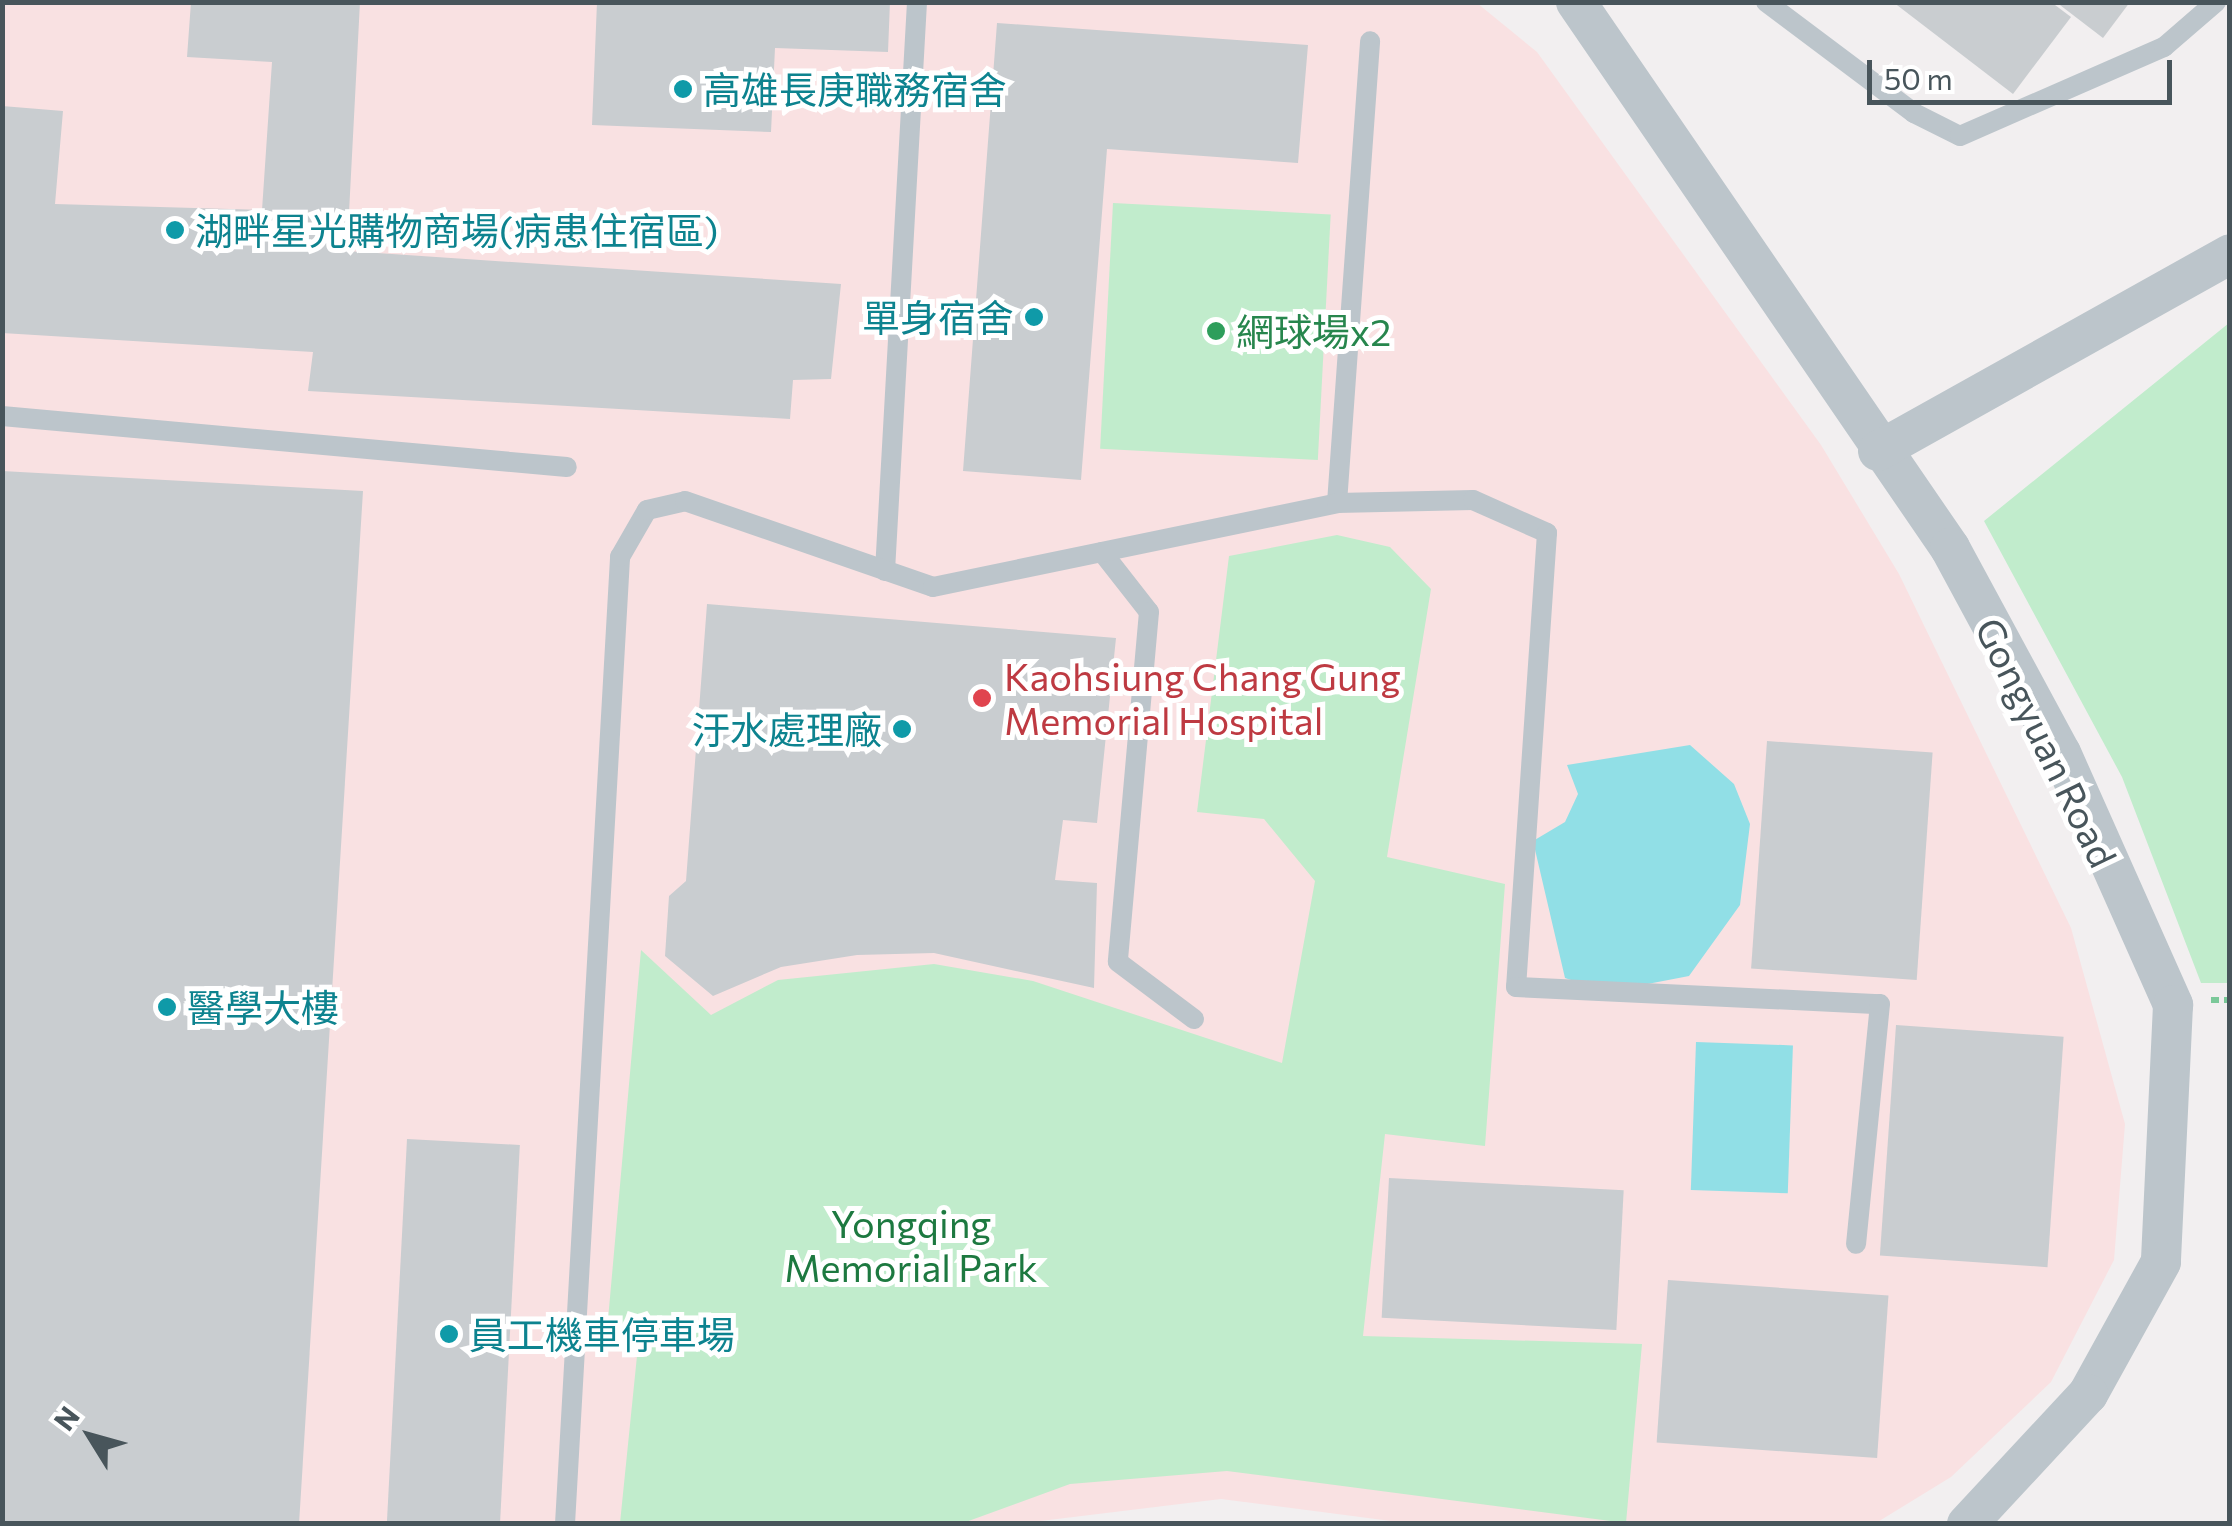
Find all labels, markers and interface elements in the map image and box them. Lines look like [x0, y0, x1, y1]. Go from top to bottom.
scale bar [1872, 40, 2177, 102]
text: 50 m [1884, 59, 1953, 96]
place label: 高雄長庚職務宿舍 [703, 66, 1007, 112]
marker: 高雄長庚職務宿舍 [672, 78, 694, 100]
place label: 湖畔星光購物商場(病患住宿區) [195, 207, 718, 253]
marker: 湖畔星光購物商場(病患住宿區) [164, 219, 186, 241]
place label: 單身宿舍 [862, 294, 1014, 340]
marker: 單身宿舍 [1023, 306, 1045, 328]
place label: 網球場x2 [1236, 308, 1391, 354]
marker: 網球場x2 [1205, 320, 1227, 342]
street label: Gongyuan Road [1967, 610, 2127, 874]
place label: Kaohsiung Chang Gung Memorial Hospital [1004, 653, 1401, 742]
marker: Kaohsiung Chang Gung Memorial Hospital [969, 685, 995, 711]
place label: 汙水處理廠 [692, 706, 882, 752]
marker: 汙水處理廠 [891, 718, 913, 740]
place label: 醫學大樓 [187, 984, 339, 1030]
marker: 醫學大樓 [156, 996, 178, 1018]
park label: Yongqing Memorial Park [784, 1200, 1038, 1290]
place label: 員工機車停車場 [469, 1311, 735, 1357]
marker: 員工機車停車場 [438, 1323, 460, 1345]
north arrow [40, 1386, 140, 1486]
text: N [46, 1399, 86, 1437]

